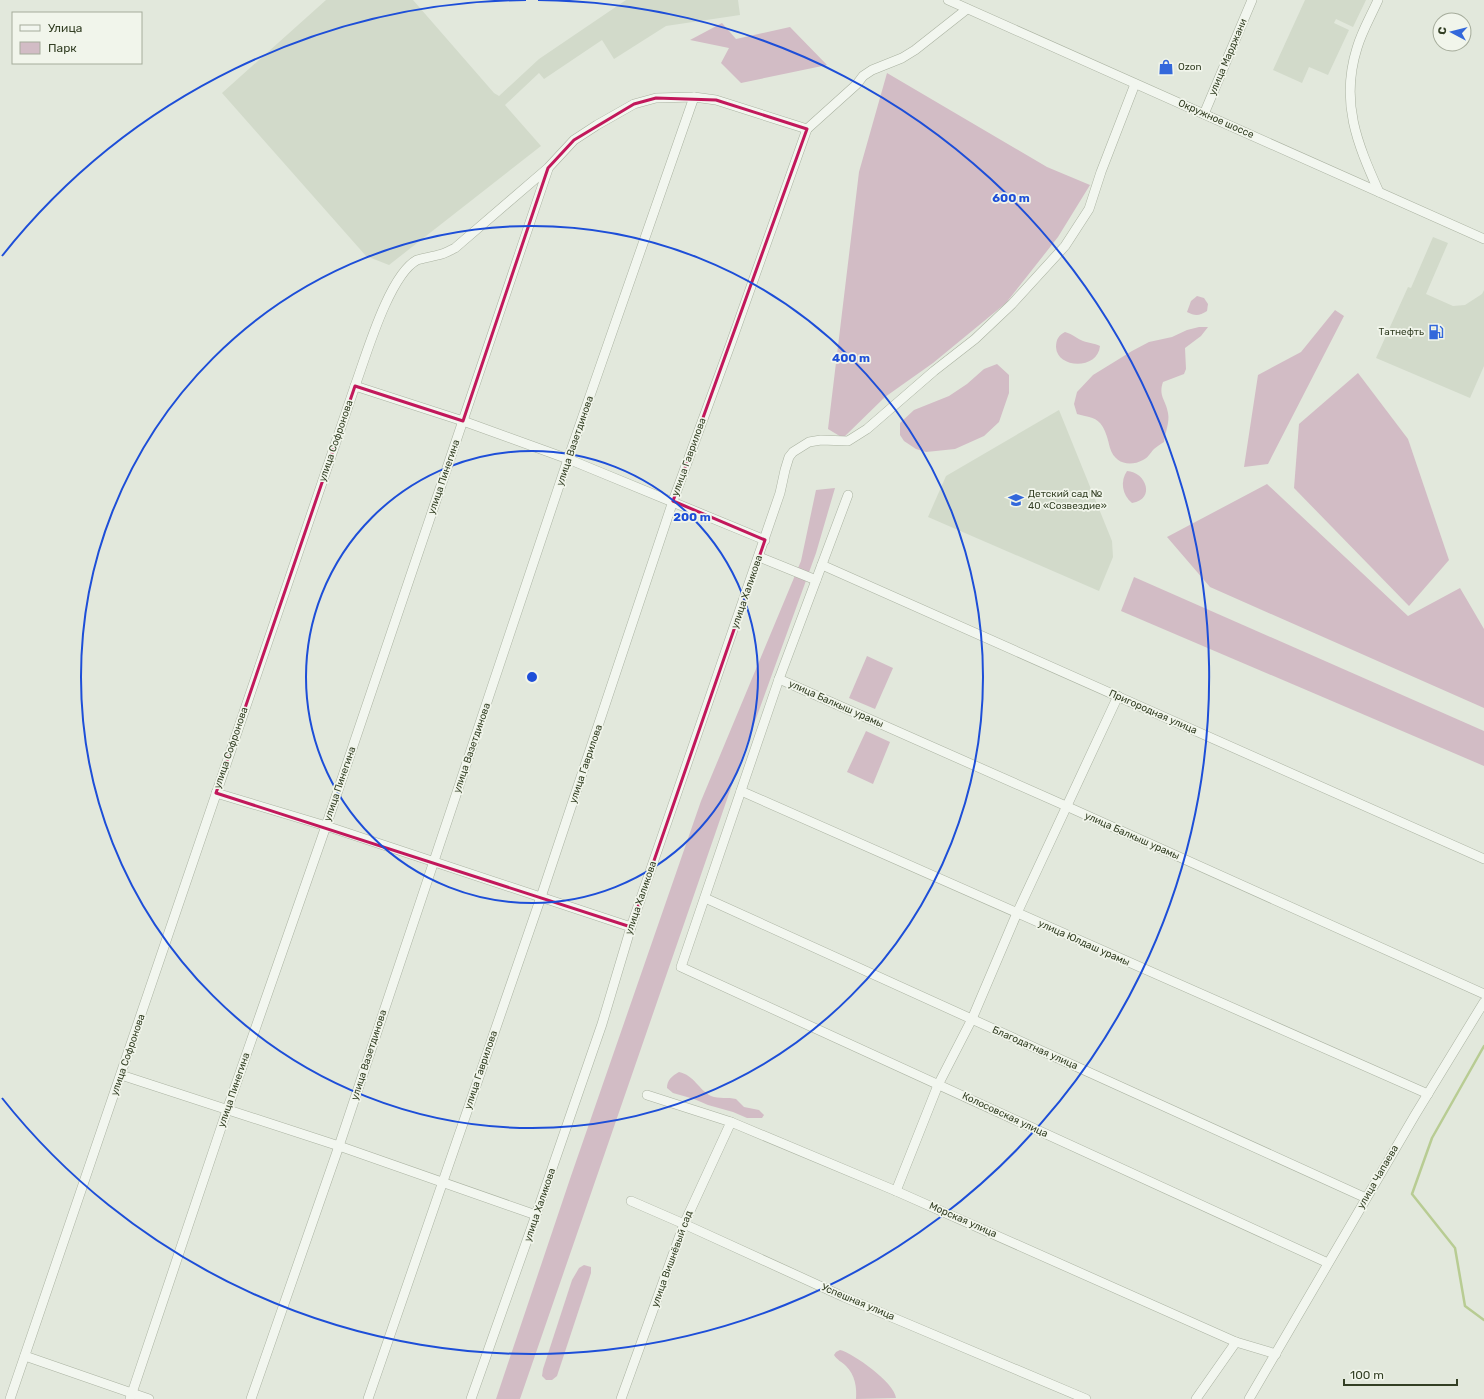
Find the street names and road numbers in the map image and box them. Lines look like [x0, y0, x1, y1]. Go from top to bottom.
street label: улица Марджани [1206, 17, 1250, 97]
street label: Окружное шоссе [1176, 97, 1256, 141]
street label: улица Вазетдинова [554, 394, 596, 488]
street label: улица Софронова [316, 399, 356, 483]
street label: улица Гаврилова [669, 416, 709, 498]
street label: улица Пинегина [426, 438, 462, 516]
street label: улица Халикова [729, 554, 765, 630]
street label: улица Балкыш урамы [787, 678, 885, 730]
street label: Пригородная улица [1107, 687, 1199, 737]
street label: улица Вазетдинова [451, 701, 493, 795]
street label: улица Софронова [211, 706, 251, 790]
street label: улица Гаврилова [567, 723, 605, 805]
street label: улица Пинегина [322, 745, 358, 823]
street label: улица Балкыш урамы [1083, 810, 1181, 862]
street label: улица Халикова [623, 860, 659, 936]
street label: улица Юлдаш урамы [1036, 917, 1132, 969]
street label: улица Вазетдинова [349, 1008, 389, 1102]
street label: улица Софронова [108, 1013, 148, 1097]
street label: Благодатная улица [990, 1024, 1080, 1072]
street label: улица Гаврилова [462, 1029, 500, 1111]
street label: улица Пинегина [216, 1051, 252, 1129]
street label: Колосовская улица [960, 1090, 1050, 1140]
street label: улица Чапаева [1355, 1143, 1401, 1211]
street label: улица Халикова [522, 1167, 558, 1243]
street label: Морская улица [927, 1200, 999, 1240]
street label: улица Вишнёвый сад [649, 1209, 695, 1309]
street label: Успешная улица [820, 1281, 896, 1323]

